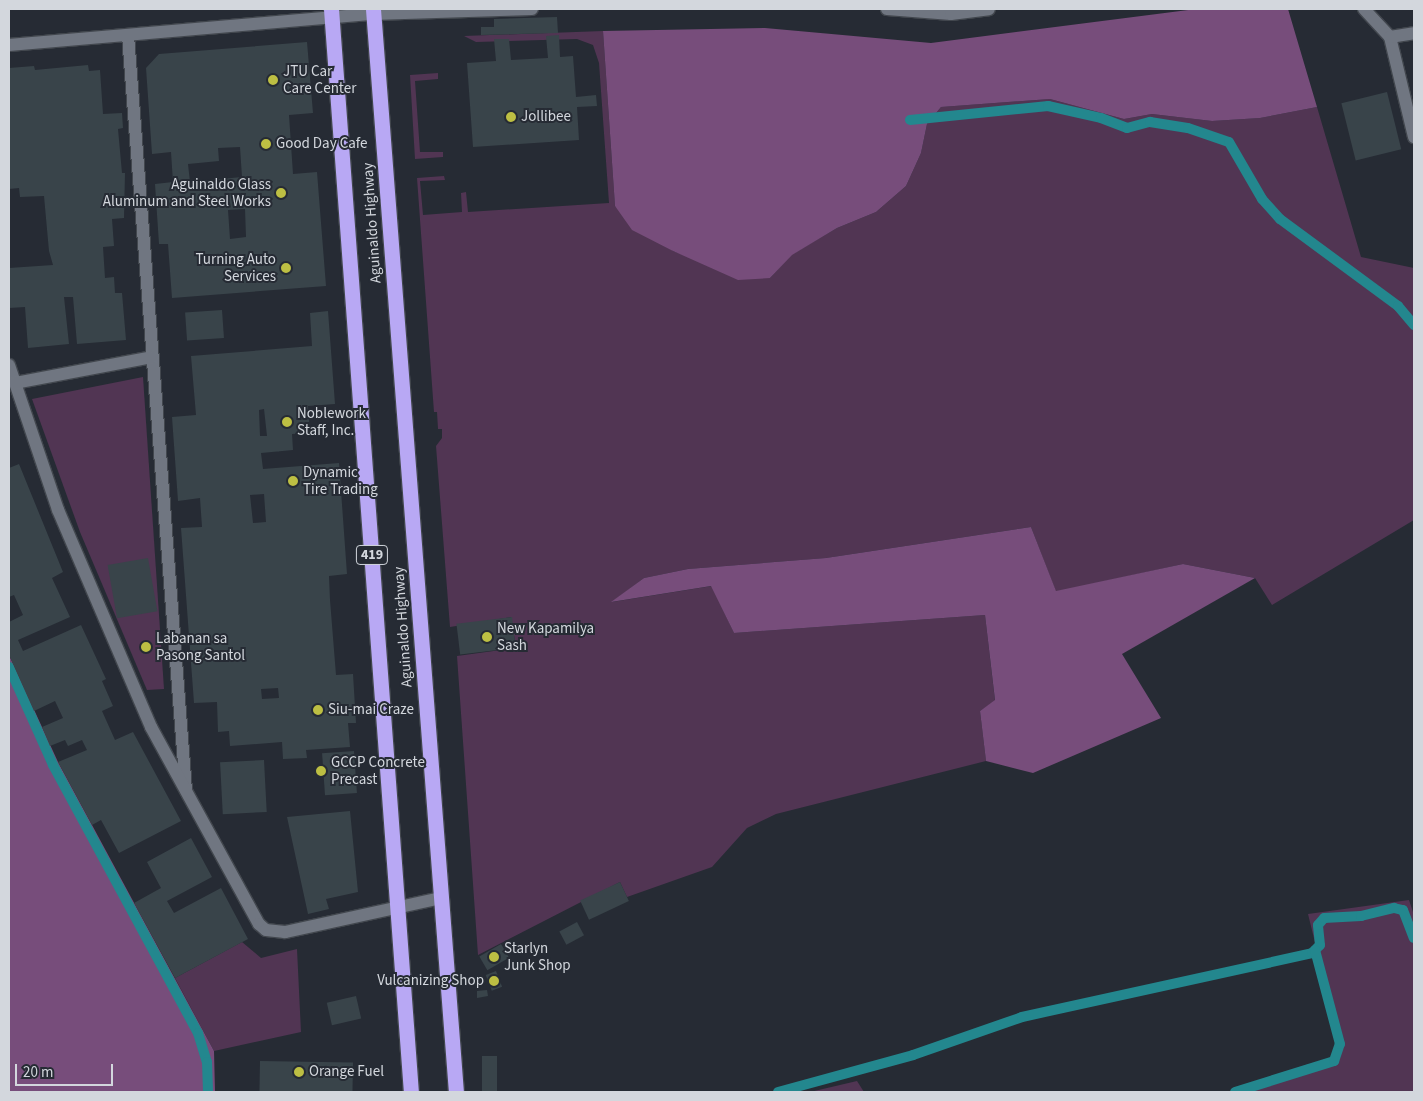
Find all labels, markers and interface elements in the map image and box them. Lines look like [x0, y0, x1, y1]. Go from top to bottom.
place label: JTU Car Care Center [283, 62, 356, 97]
marker: JTU Car Care Center [267, 74, 279, 86]
place label: Jollibee [521, 108, 571, 126]
marker: Jollibee [505, 111, 517, 123]
place label: Good Day Cafe [276, 135, 367, 153]
marker: Good Day Cafe [260, 138, 272, 150]
street label: Aguinaldo Highway [359, 162, 385, 284]
place label: Aguinaldo Glass Aluminum and Steel Works [103, 175, 271, 210]
marker: Aguinaldo Glass Aluminum and Steel Works [275, 187, 287, 199]
place label: Turning Auto Services [195, 250, 276, 285]
marker: Turning Auto Services [280, 262, 292, 274]
place label: Noblework Staff, Inc. [297, 404, 366, 439]
marker: Noblework Staff, Inc. [281, 416, 293, 428]
place label: Dynamic Tire Trading [303, 463, 378, 498]
marker: Dynamic Tire Trading [287, 475, 299, 487]
road number: 419 [356, 544, 388, 566]
street label: Aguinaldo Highway [390, 566, 416, 688]
place label: New Kapamilya Sash [497, 619, 594, 654]
place label: Labanan sa Pasong Santol [156, 629, 245, 664]
marker: New Kapamilya Sash [481, 631, 493, 643]
marker: Labanan sa Pasong Santol [140, 641, 152, 653]
place label: Siu-mai Craze [328, 701, 414, 719]
marker: Siu-mai Craze [312, 704, 324, 716]
place label: GCCP Concrete Precast [331, 753, 425, 788]
marker: GCCP Concrete Precast [315, 765, 327, 777]
place label: Starlyn Junk Shop [504, 939, 571, 974]
marker: Starlyn Junk Shop [488, 951, 500, 963]
place label: Vulcanizing Shop [377, 972, 484, 990]
marker: Vulcanizing Shop [488, 975, 500, 987]
scale bar [18, 1054, 115, 1086]
text: 20 m [23, 1062, 53, 1083]
place label: Orange Fuel [309, 1063, 384, 1081]
marker: Orange Fuel [293, 1066, 305, 1078]

